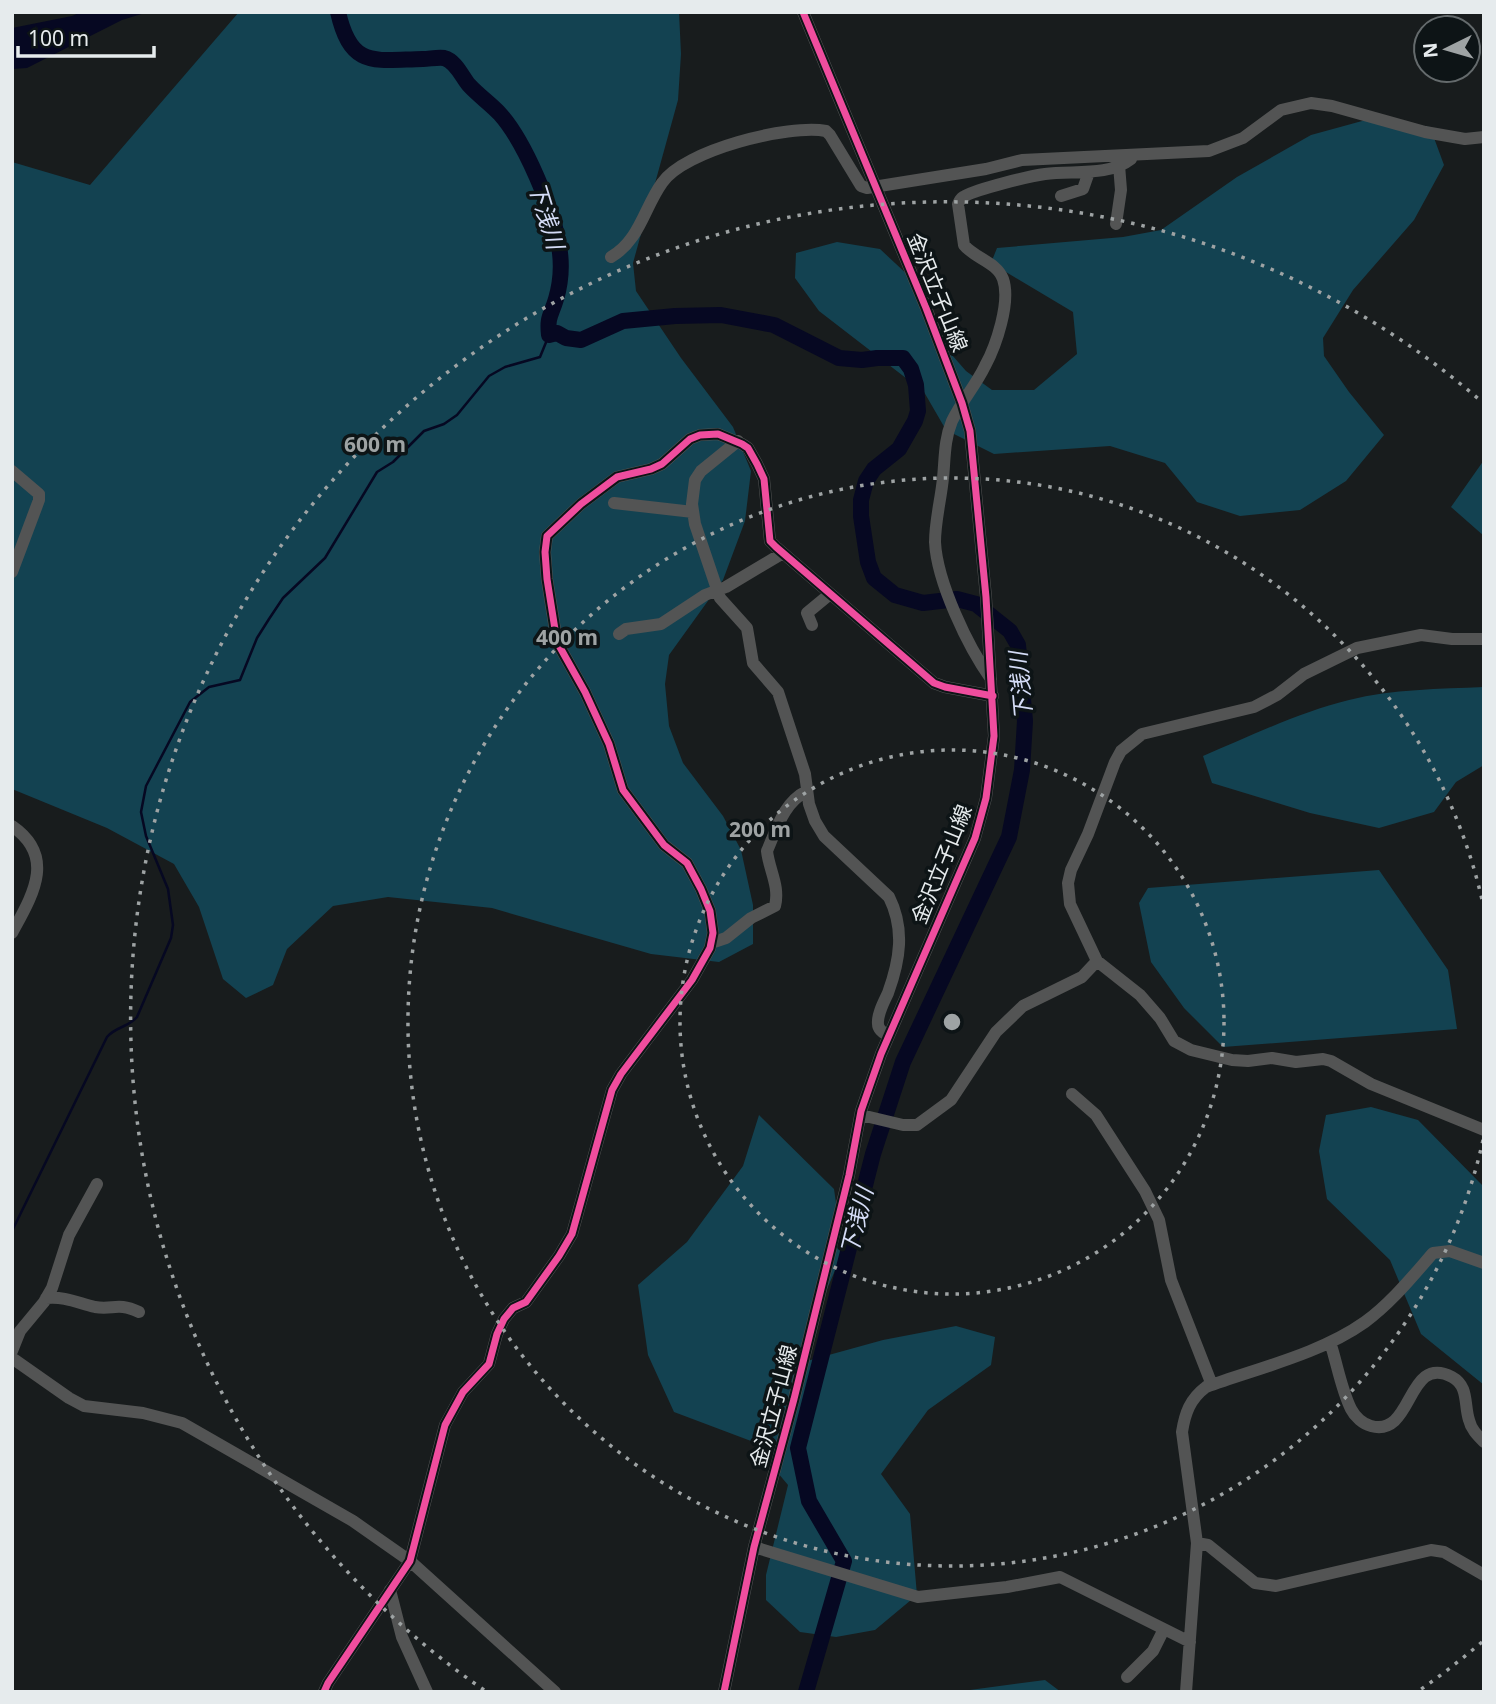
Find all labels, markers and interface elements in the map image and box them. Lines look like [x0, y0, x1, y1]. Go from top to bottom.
scale bar [18, 14, 154, 58]
north arrow [1412, 14, 1482, 84]
text: 100 m [28, 24, 89, 52]
text: N [1416, 42, 1444, 59]
water label: 下浅川 [522, 177, 573, 256]
street label: 金沢立子山線 [901, 228, 975, 356]
text: 600 m [344, 430, 406, 458]
text: 400 m [536, 623, 598, 651]
water label: 下浅川 [1001, 647, 1039, 722]
street label: 金沢立子山線 [904, 800, 978, 928]
text: 200 m [729, 815, 791, 843]
centre of rings [940, 1010, 964, 1034]
water label: 下浅川 [832, 1181, 881, 1258]
street label: 金沢立子山線 [743, 1342, 803, 1470]

